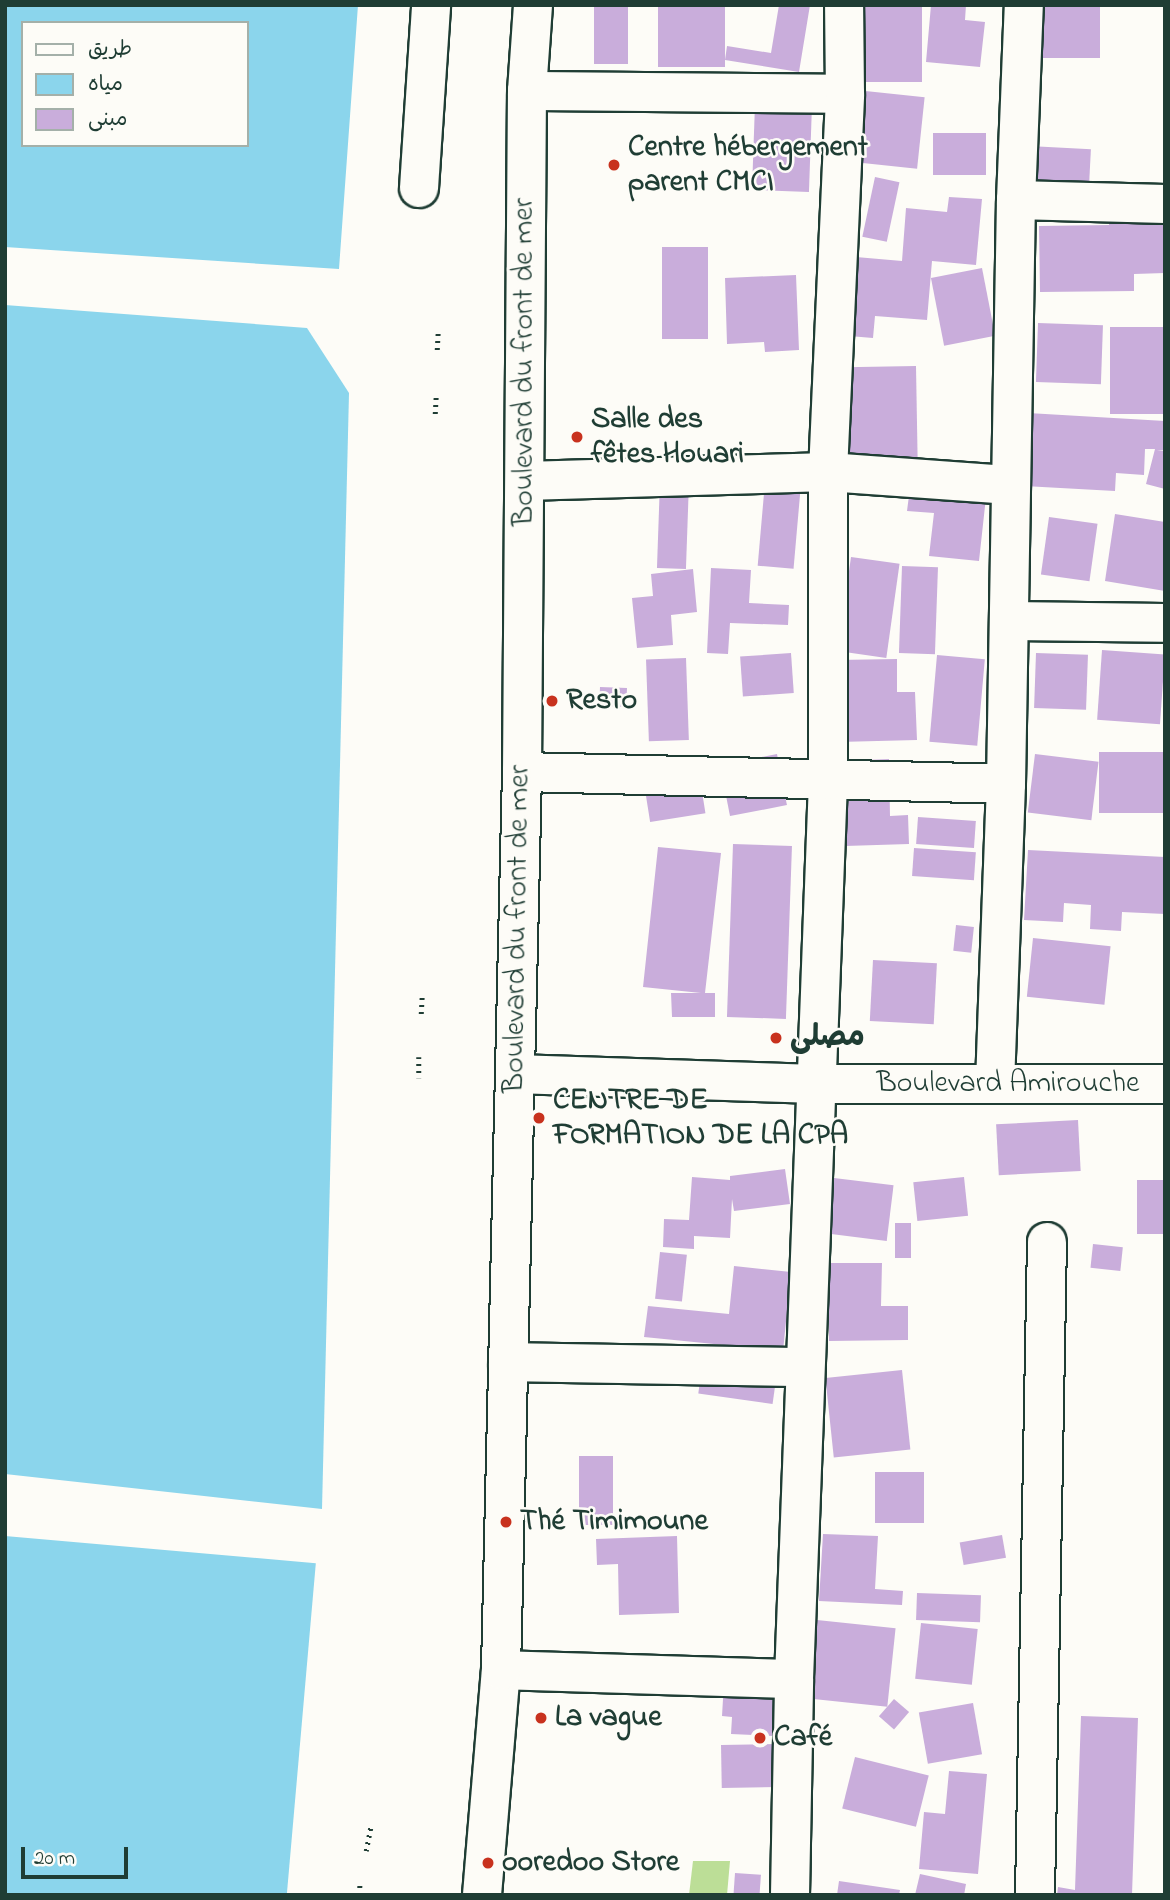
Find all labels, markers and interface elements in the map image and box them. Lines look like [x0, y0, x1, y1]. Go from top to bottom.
legend [21, 21, 248, 147]
text: طريق [88, 35, 132, 65]
text: مياه [88, 70, 123, 100]
text: مبنى [88, 105, 127, 135]
place label: Centre hébergement parent CMCI [628, 130, 868, 200]
marker: Centre hébergement parent CMCI [606, 157, 622, 173]
street label: Boulevard du front de mer [507, 198, 543, 526]
place label: Salle des fêtes Houari [591, 402, 744, 472]
marker: Salle des fêtes Houari [569, 429, 585, 445]
place label: Resto [566, 683, 637, 719]
marker: Resto [544, 693, 560, 709]
street label: Boulevard du front de mer [497, 765, 539, 1093]
place label: مصلى [790, 1020, 865, 1056]
marker: مصلى [768, 1030, 784, 1046]
street label: Boulevard Amirouche [877, 1066, 1139, 1102]
place label: CENTRE DE FORMATION DE LA CPA [553, 1083, 848, 1154]
marker: CENTRE DE FORMATION DE LA CPA [531, 1110, 547, 1126]
place label: Thé Timimoune [520, 1504, 708, 1540]
marker: Thé Timimoune [498, 1514, 514, 1530]
place label: La vague [555, 1700, 662, 1736]
marker: La vague [533, 1710, 549, 1726]
place label: Café [774, 1720, 832, 1756]
marker: Café [752, 1730, 768, 1746]
scale bar [24, 1834, 131, 1878]
text: 20 m [34, 1844, 75, 1874]
place label: ooredoo Store [502, 1845, 679, 1881]
marker: ooredoo Store [480, 1855, 496, 1871]

